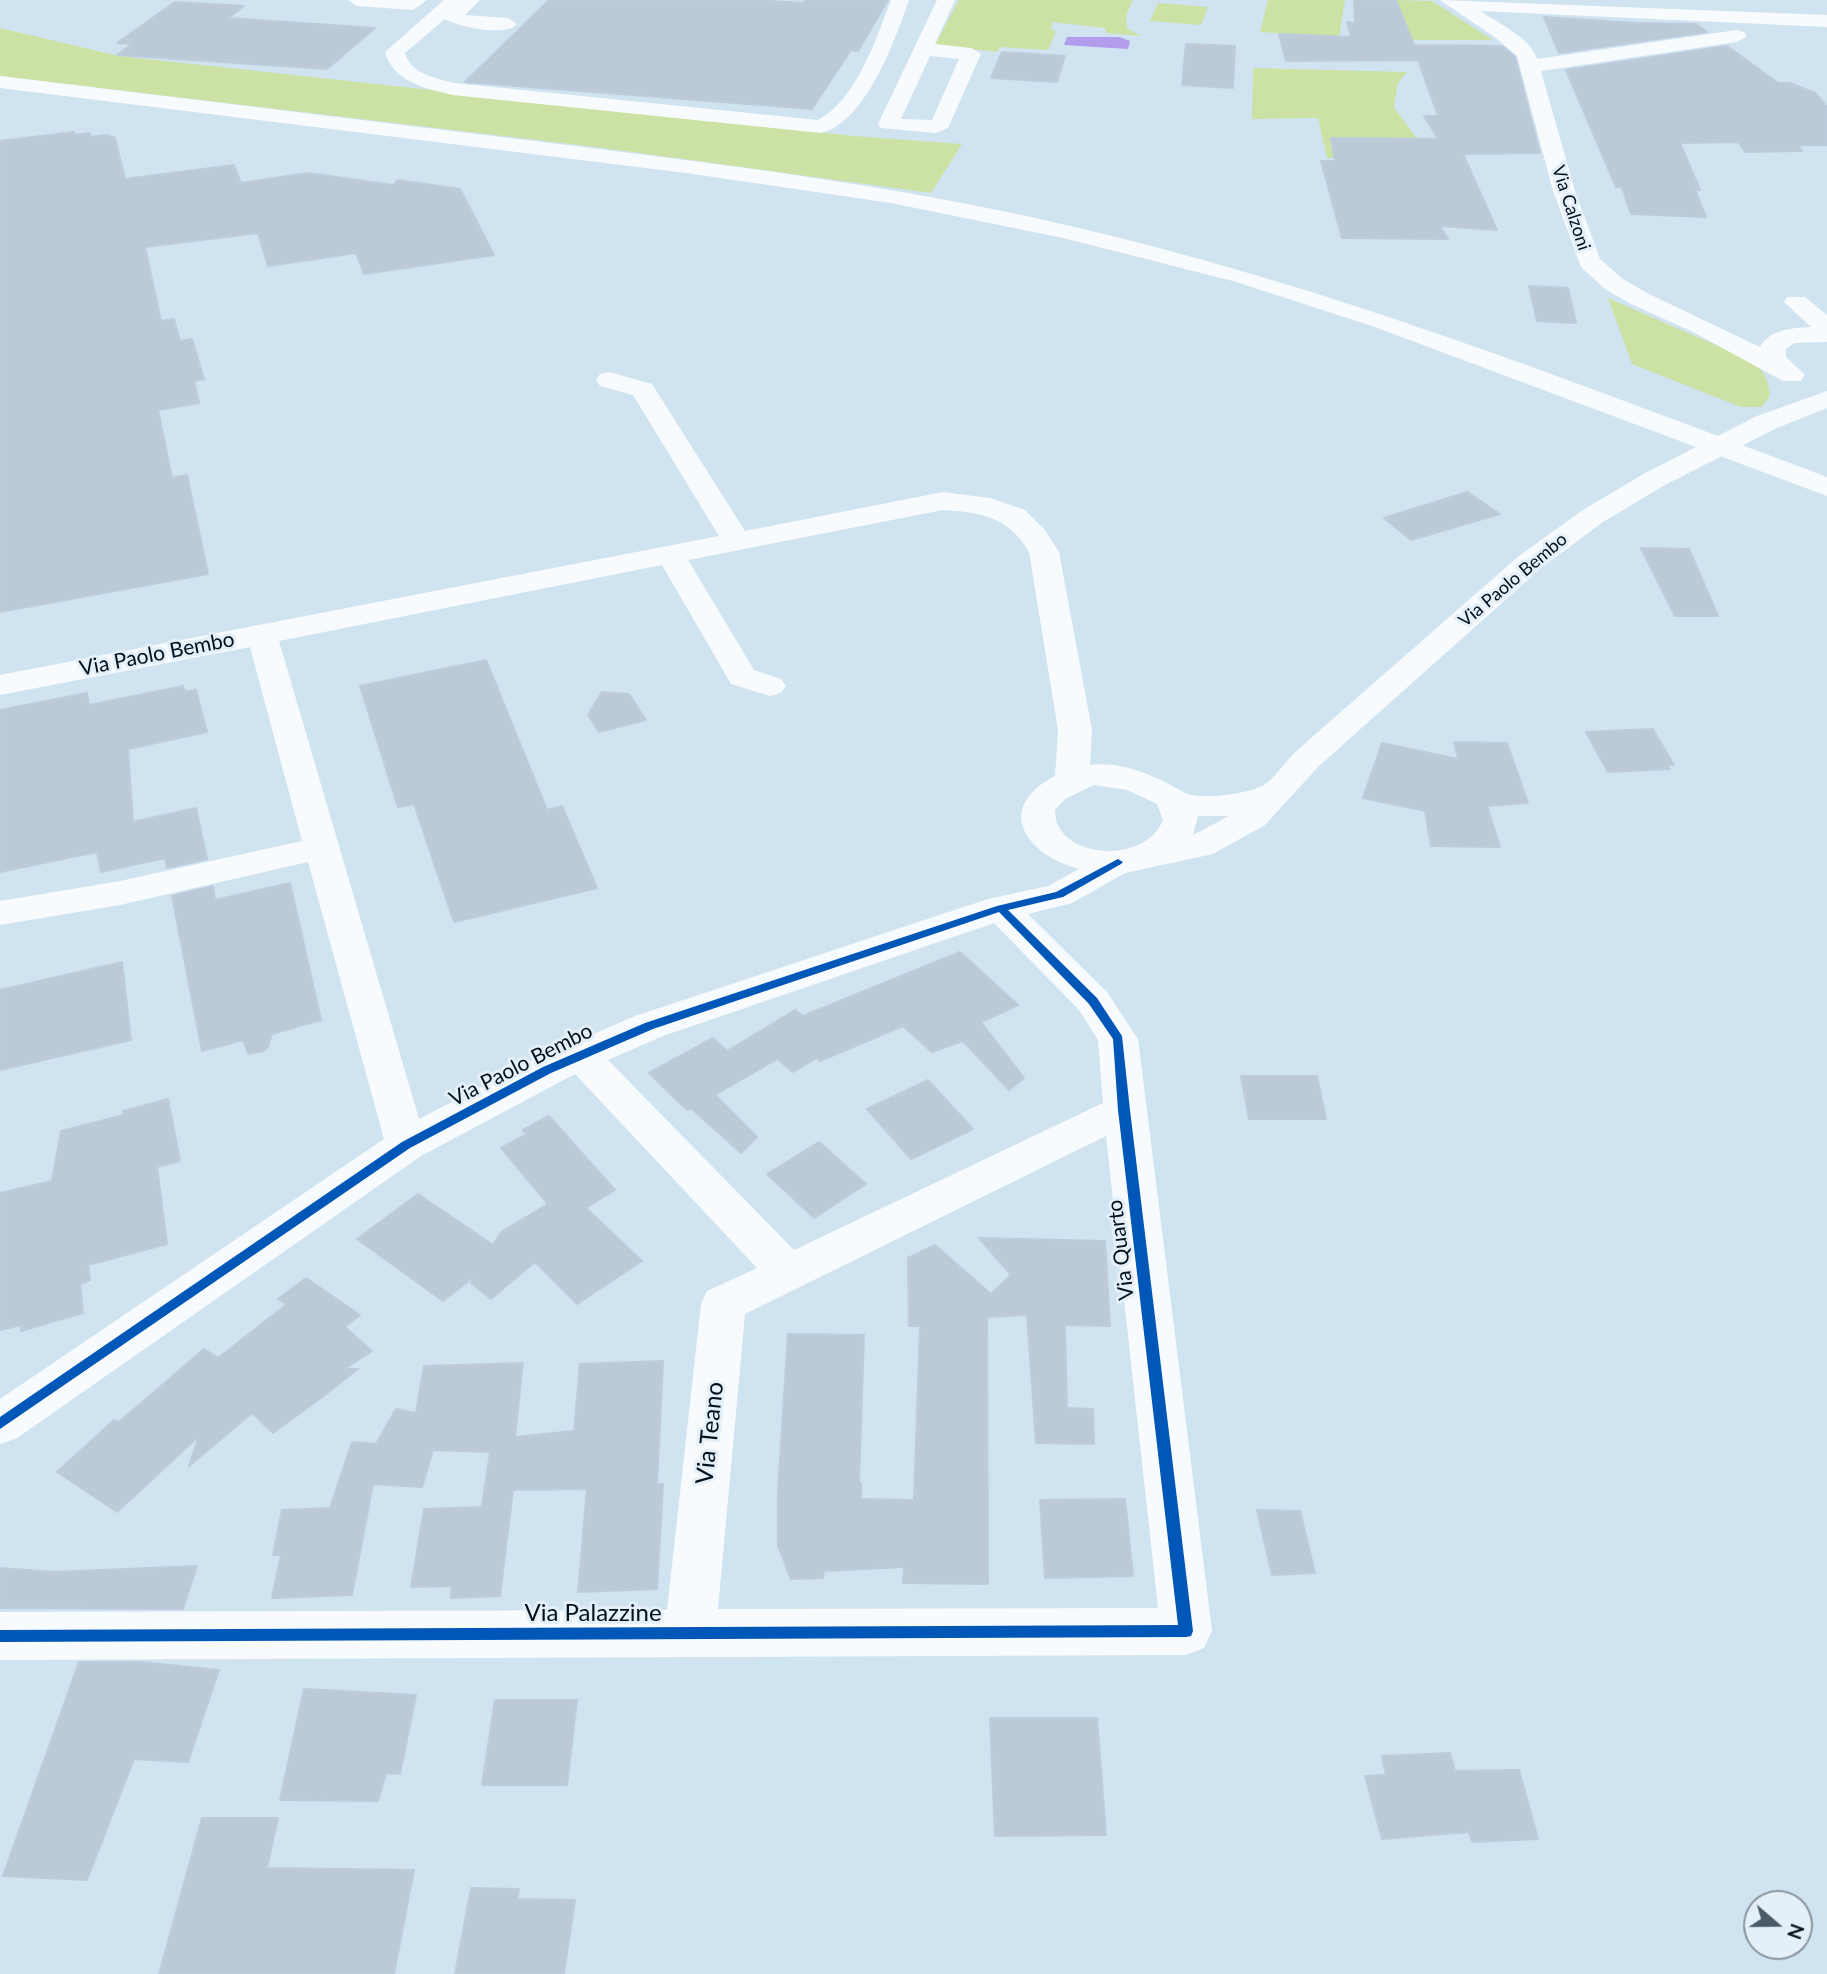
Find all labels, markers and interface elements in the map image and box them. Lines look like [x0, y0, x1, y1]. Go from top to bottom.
street label: Via Calzoni [1547, 163, 1595, 253]
street label: Via Paolo Bembo [1454, 528, 1572, 632]
street label: Via Paolo Bembo [77, 627, 237, 681]
street label: Via Paolo Bembo [445, 1018, 597, 1112]
street label: Via Quarto [1102, 1198, 1140, 1302]
street label: Via Teano [690, 1380, 730, 1486]
street label: Via Palazzine [524, 1599, 662, 1627]
north arrow [1743, 1890, 1813, 1960]
text: N [1783, 1921, 1810, 1942]

